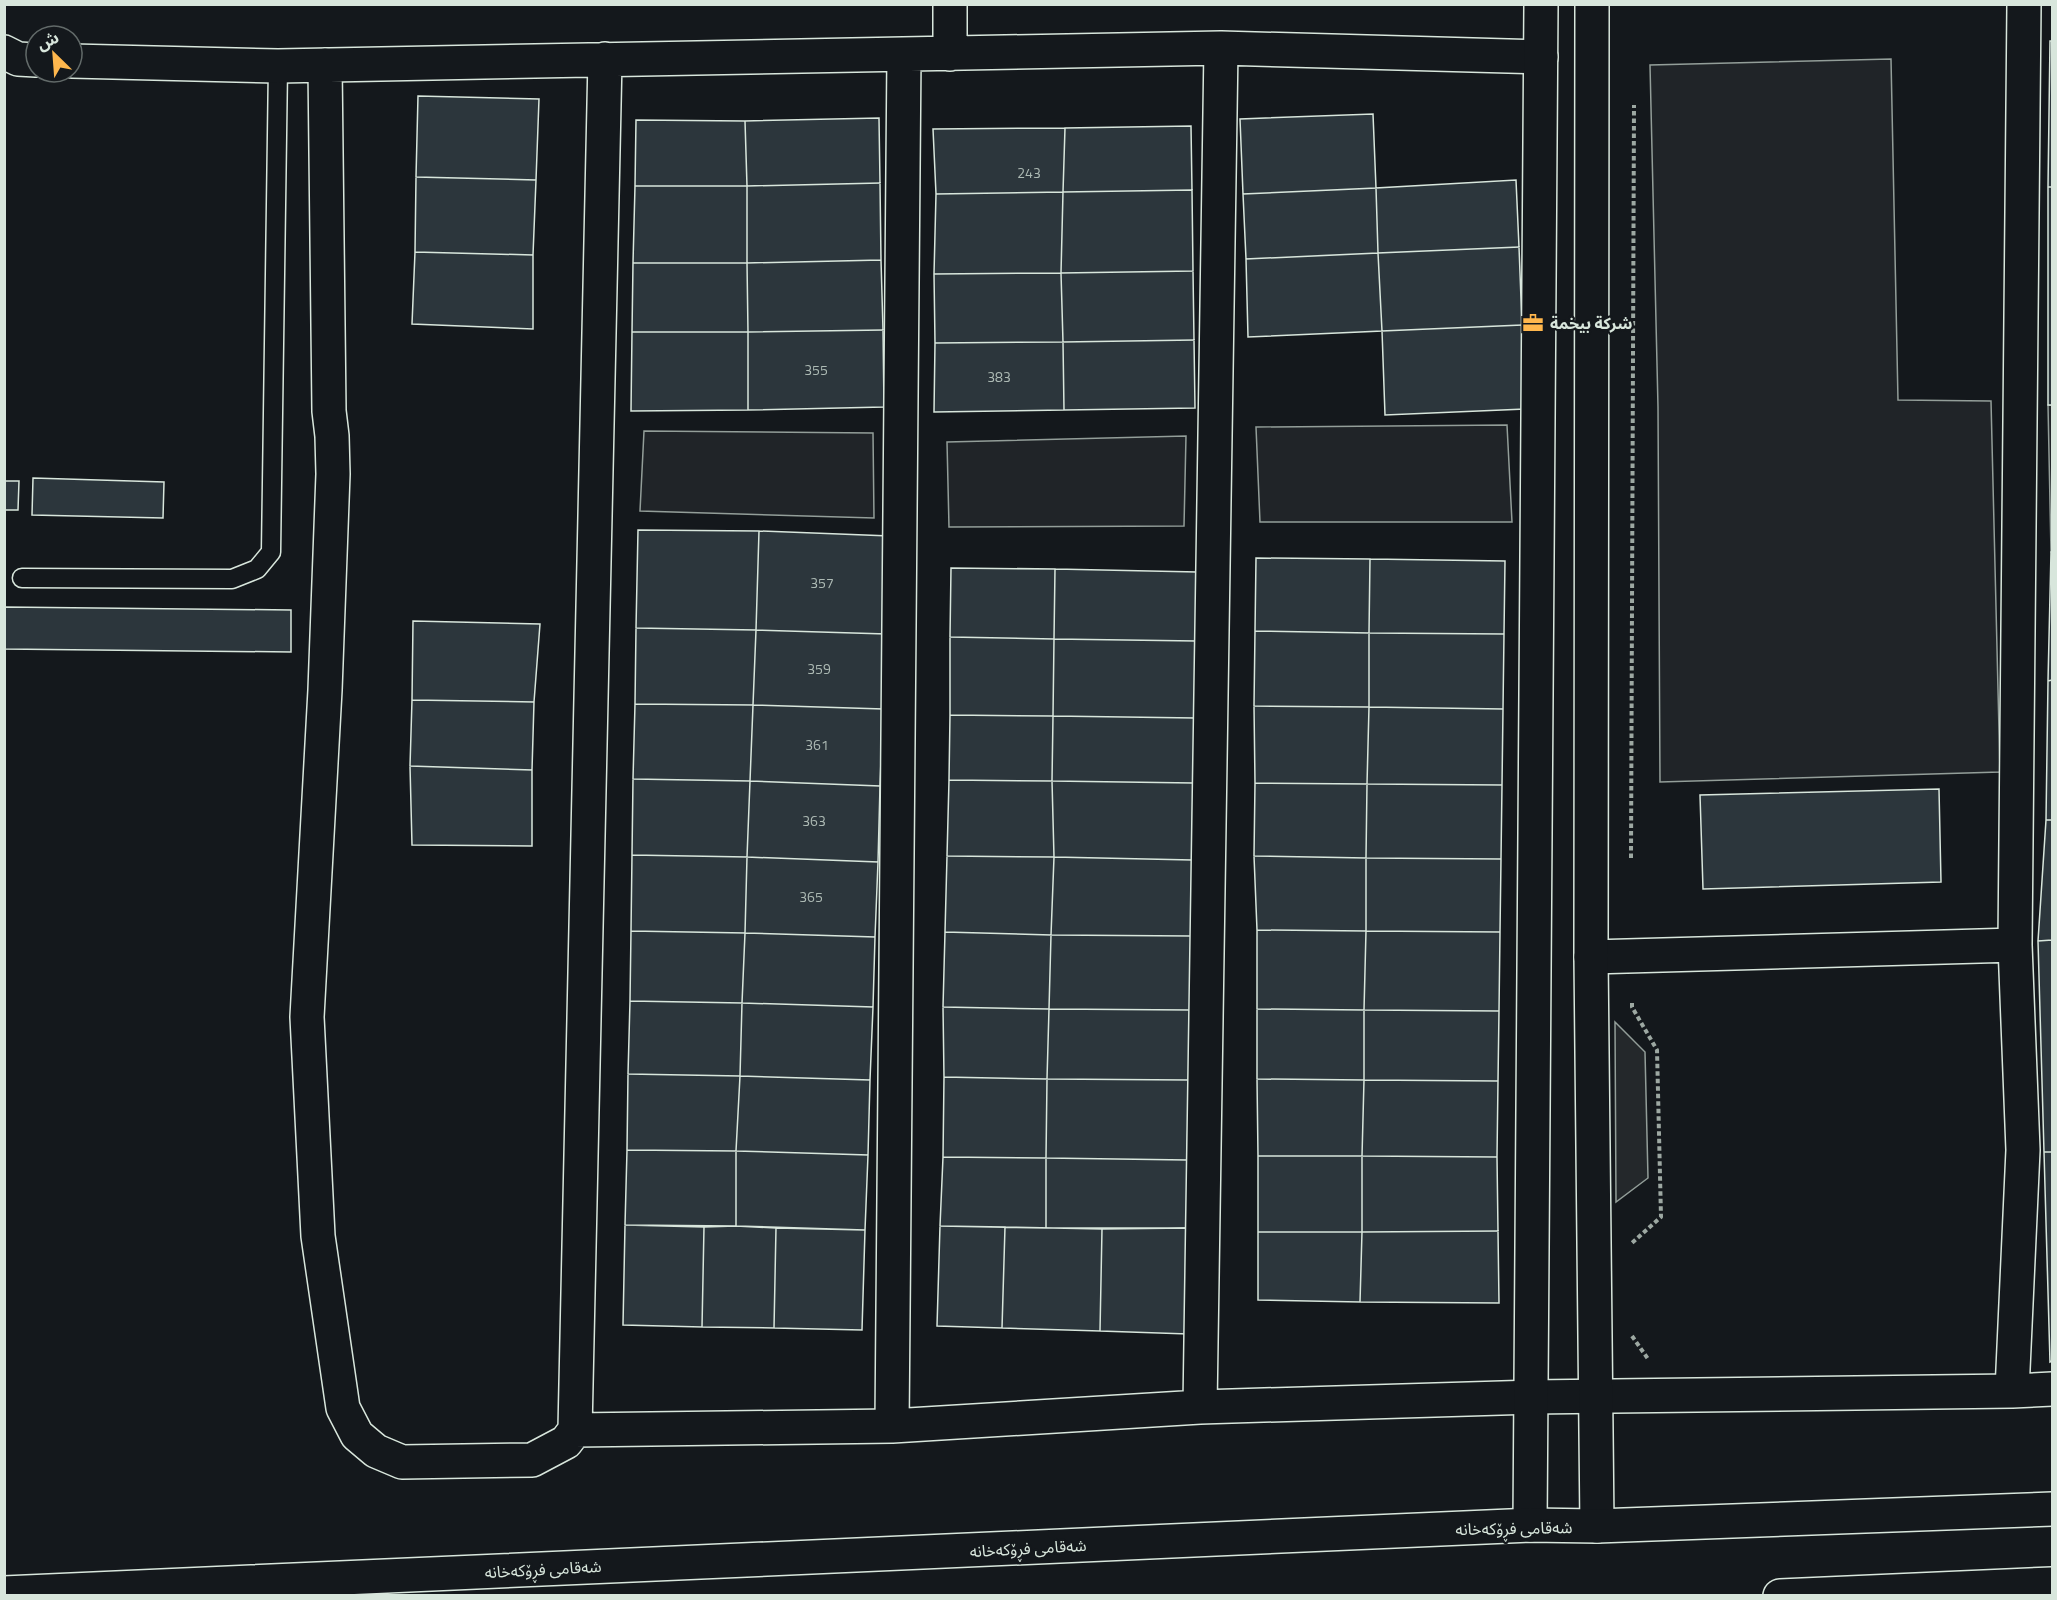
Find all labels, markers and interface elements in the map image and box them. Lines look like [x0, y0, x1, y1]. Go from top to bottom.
north arrow [24, 24, 84, 84]
text: ش [33, 25, 63, 56]
house number: 243 [1017, 162, 1041, 183]
office icon: شركة بيخمة [1521, 311, 1545, 335]
place label: شركة بيخمة [1550, 311, 1632, 335]
house number: 355 [804, 359, 828, 380]
house number: 383 [987, 366, 1011, 387]
house number: 357 [810, 572, 834, 593]
house number: 359 [807, 658, 831, 679]
house number: 361 [805, 734, 829, 755]
house number: 363 [802, 810, 826, 831]
house number: 365 [799, 886, 823, 907]
street label: شەقامی فڕۆکەخانە [1455, 1515, 1573, 1543]
street label: شەقامی فڕۆکەخانە [969, 1533, 1087, 1566]
street label: شەقامی فڕۆکەخانە [484, 1554, 602, 1587]

